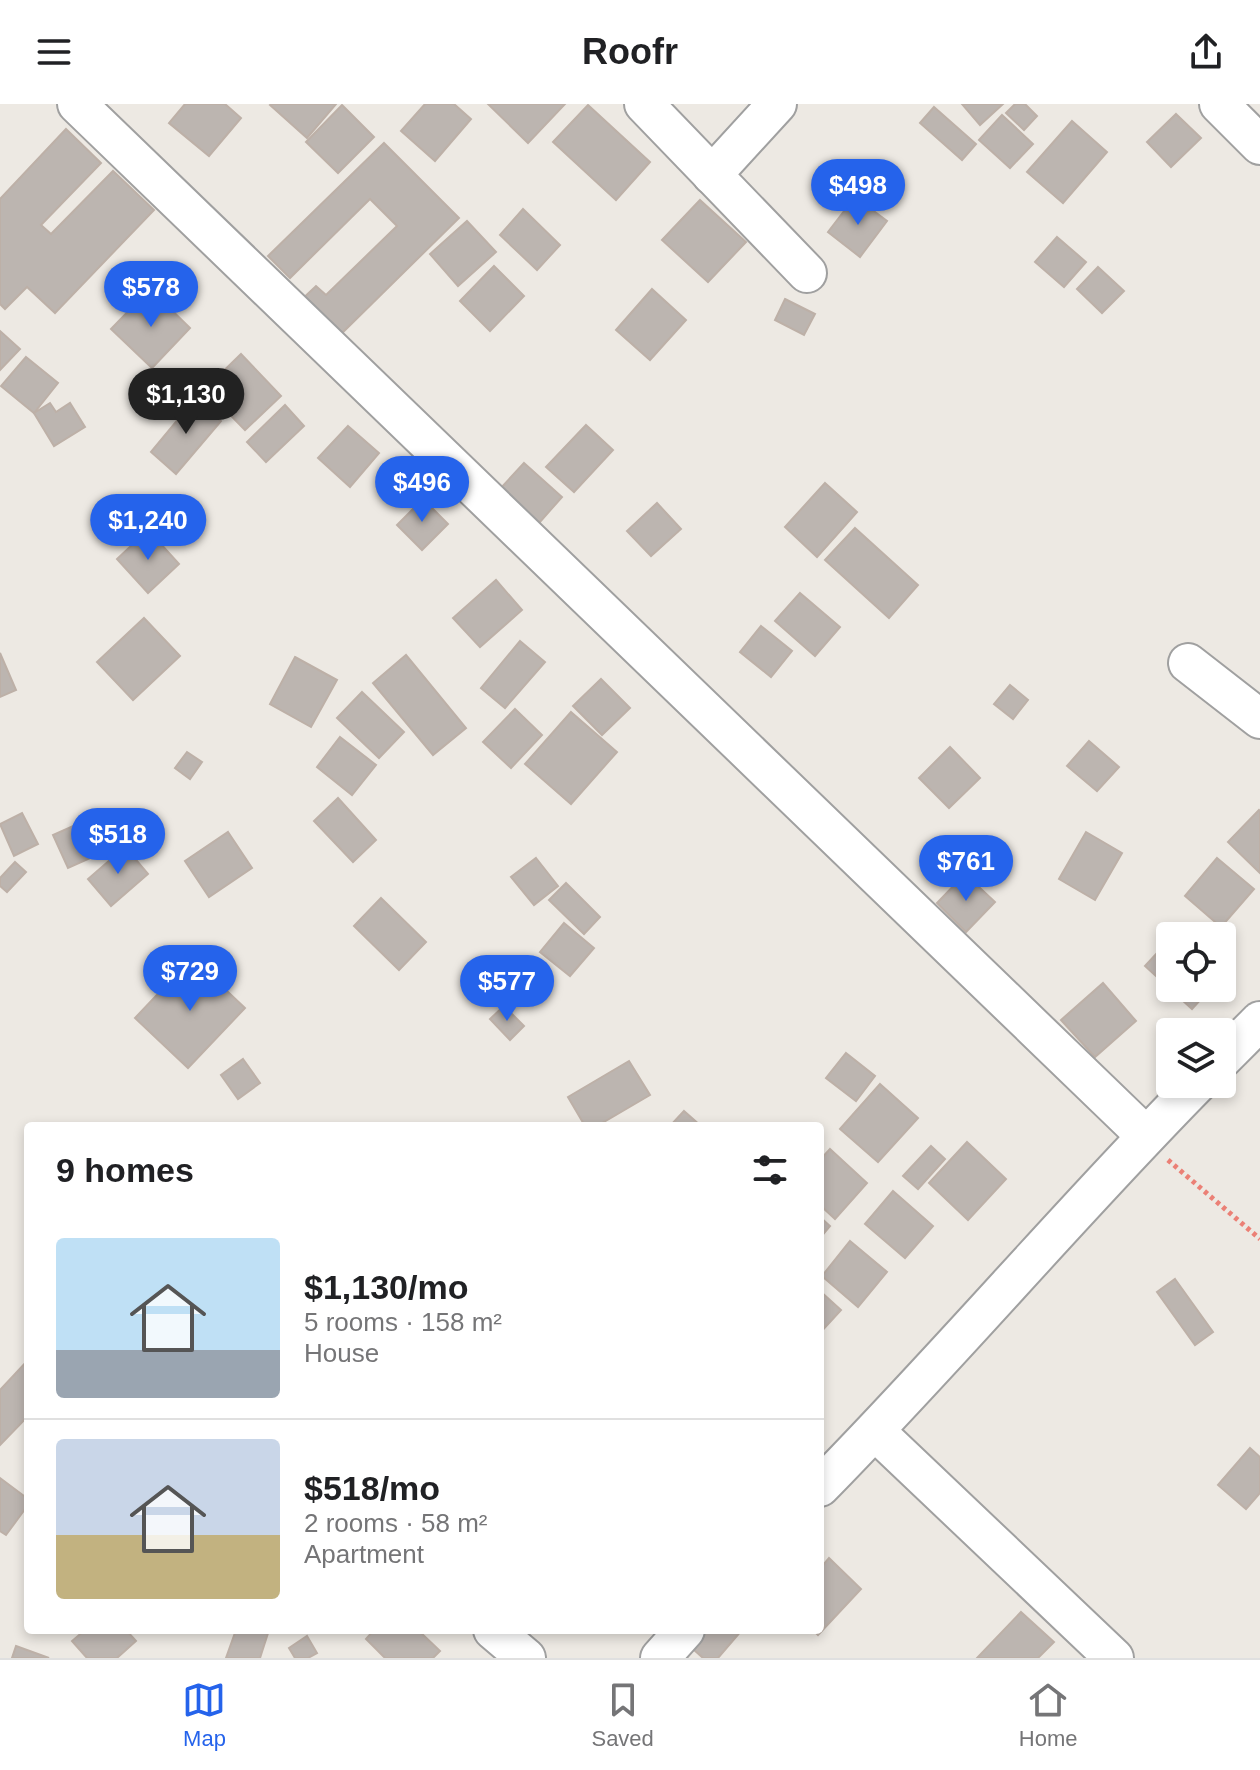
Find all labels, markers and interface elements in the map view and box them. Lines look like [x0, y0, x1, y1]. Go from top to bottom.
icon: menu [32, 30, 76, 74]
icon: share [1184, 30, 1228, 74]
text: Roofr [582, 31, 678, 72]
pin: $498 [811, 159, 905, 227]
text: $498 [829, 170, 887, 200]
pin: $578 [104, 261, 198, 329]
text: $578 [122, 272, 180, 302]
pin: $1,130 [121, 368, 251, 436]
text: $1,130 [146, 379, 226, 409]
pin: $496 [375, 456, 469, 524]
text: $496 [393, 467, 451, 497]
pin: $1,240 [83, 494, 213, 562]
text: $1,240 [108, 505, 188, 535]
pin: $518 [71, 808, 165, 876]
text: $518 [89, 819, 147, 849]
pin: $761 [919, 835, 1013, 903]
text: $761 [937, 846, 995, 876]
map controls [1156, 922, 1236, 1098]
button: locate [1156, 922, 1236, 1002]
pin: $729 [143, 945, 237, 1013]
pin: $577 [460, 955, 554, 1023]
text: $729 [161, 956, 219, 986]
text: $577 [478, 966, 536, 996]
button: layers [1156, 1018, 1236, 1098]
icon: filters [748, 1148, 792, 1192]
text: 9 homes [56, 1151, 194, 1189]
text: $1,130/mo [304, 1268, 468, 1306]
icon: home [120, 1270, 216, 1366]
text: 5 rooms · 158 m² [304, 1307, 502, 1337]
text: House [304, 1338, 379, 1368]
text: $518/mo [304, 1469, 440, 1507]
icon: home [120, 1471, 216, 1567]
text: 2 rooms · 58 m² [304, 1508, 488, 1538]
text: Apartment [304, 1539, 424, 1569]
tab: Map [182, 1678, 226, 1752]
tab: Saved [591, 1678, 654, 1752]
tab: Home [1019, 1678, 1078, 1752]

